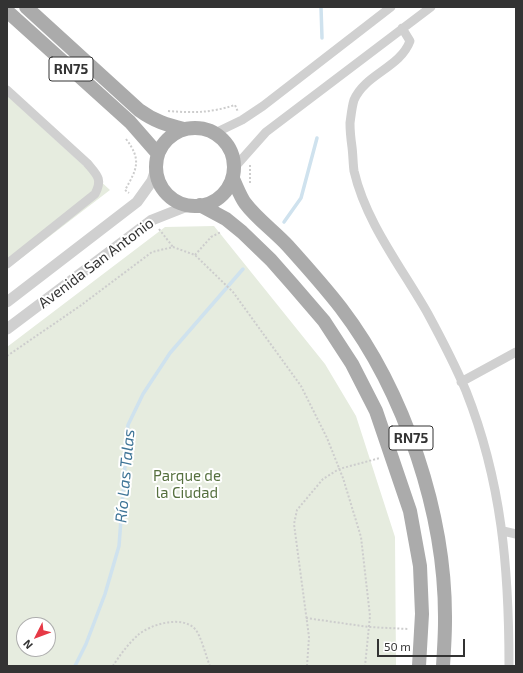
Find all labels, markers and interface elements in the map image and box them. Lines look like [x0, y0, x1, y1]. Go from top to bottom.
road number: RN75 [49, 57, 93, 81]
street label: Avenida San Antonio [35, 214, 157, 312]
road number: RN75 [389, 426, 433, 450]
water label: Río Las Talas [111, 428, 139, 524]
park label: Parque de la Ciudad [153, 467, 221, 502]
north arrow [16, 617, 56, 657]
scale bar [379, 631, 467, 657]
text: N [20, 637, 35, 652]
text: 50 m [384, 639, 411, 653]

